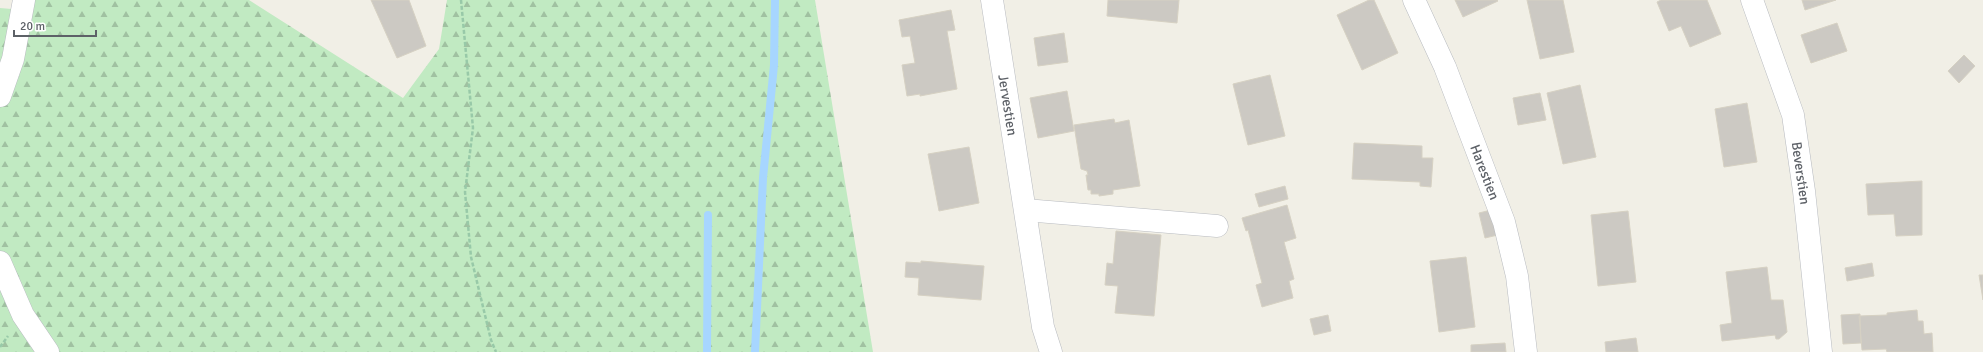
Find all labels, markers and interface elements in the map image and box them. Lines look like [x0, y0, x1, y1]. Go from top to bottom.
scale bar [14, 12, 96, 38]
text: 20 m [20, 19, 45, 34]
street label: Jervestien [994, 73, 1021, 137]
street label: Beverstien [1788, 141, 1813, 206]
street label: Harestien [1466, 142, 1503, 202]

